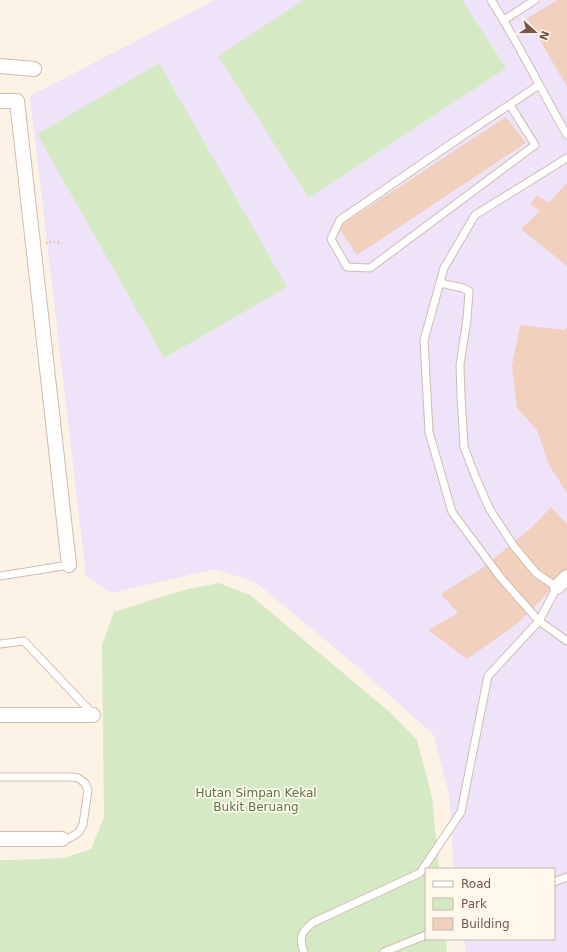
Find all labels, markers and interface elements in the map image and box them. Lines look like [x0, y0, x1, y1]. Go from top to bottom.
north arrow [515, 12, 555, 52]
text: N [536, 29, 552, 42]
park label: Hutan Simpan Kekal Bukit Beruang [195, 786, 317, 814]
legend [425, 868, 555, 940]
text: Road [461, 877, 491, 891]
text: Park [461, 897, 487, 911]
text: Building [461, 917, 510, 931]

